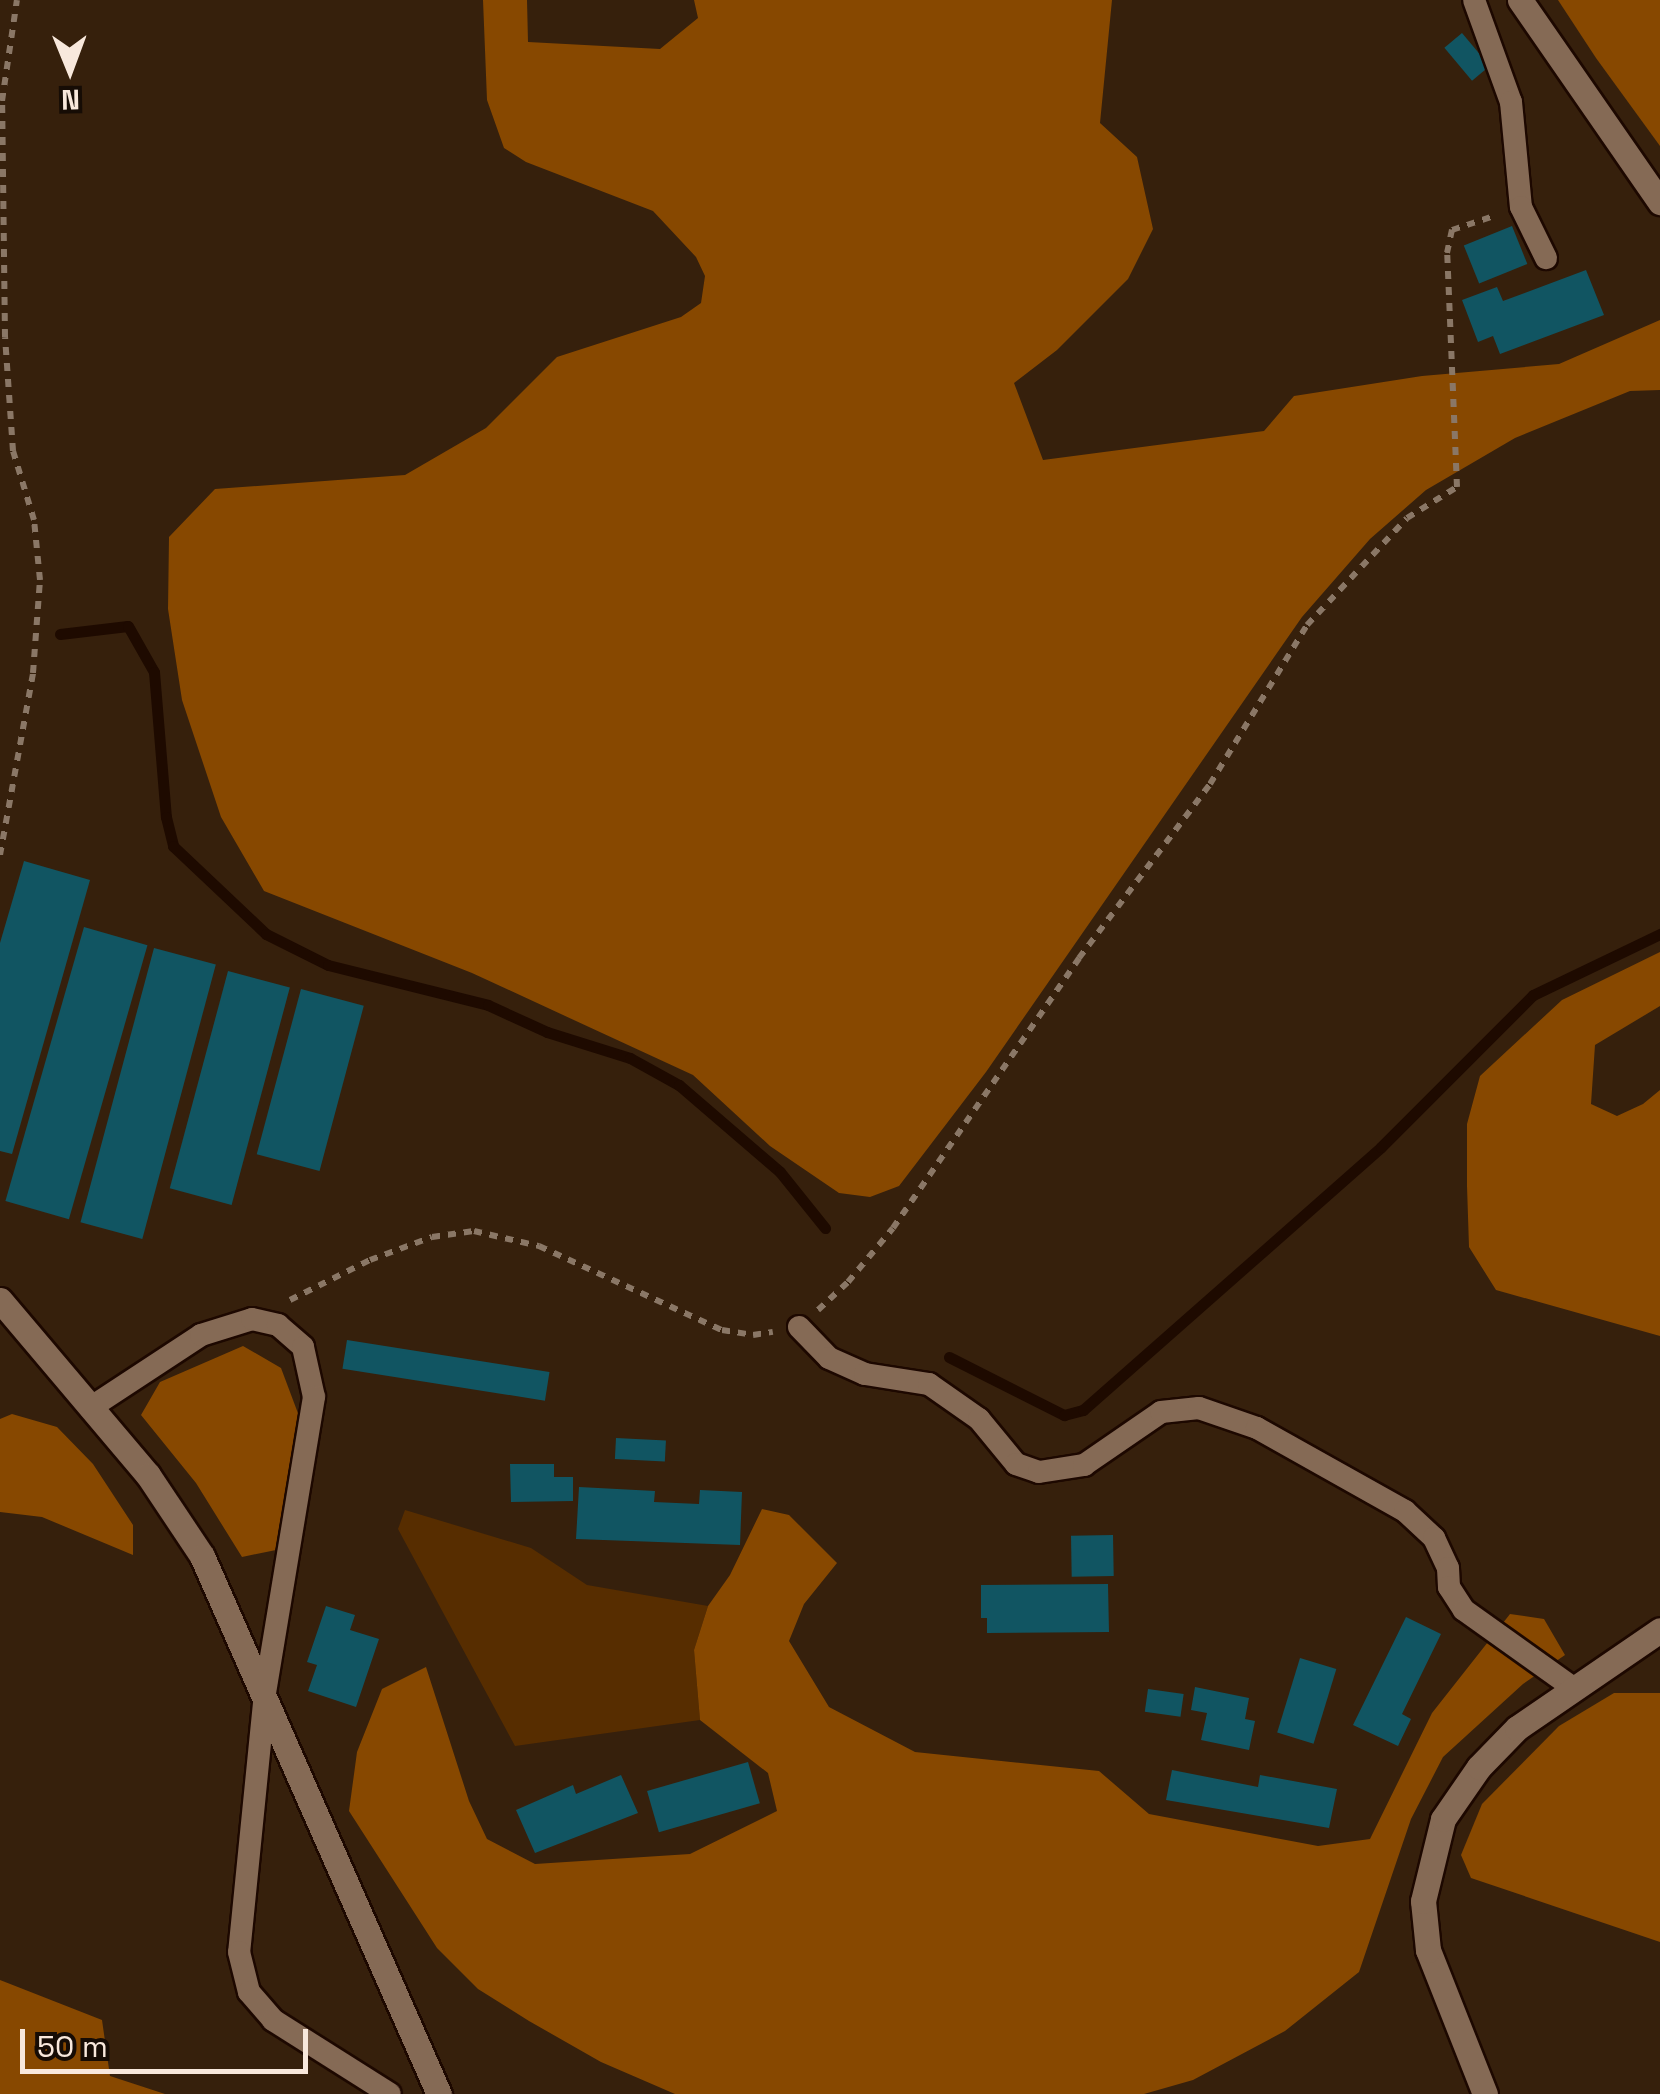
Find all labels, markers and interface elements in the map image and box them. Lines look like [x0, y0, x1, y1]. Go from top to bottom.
north arrow [20, 20, 120, 120]
text: N [61, 82, 80, 118]
scale bar [25, 2009, 312, 2071]
text: 50 m [37, 2027, 108, 2066]

